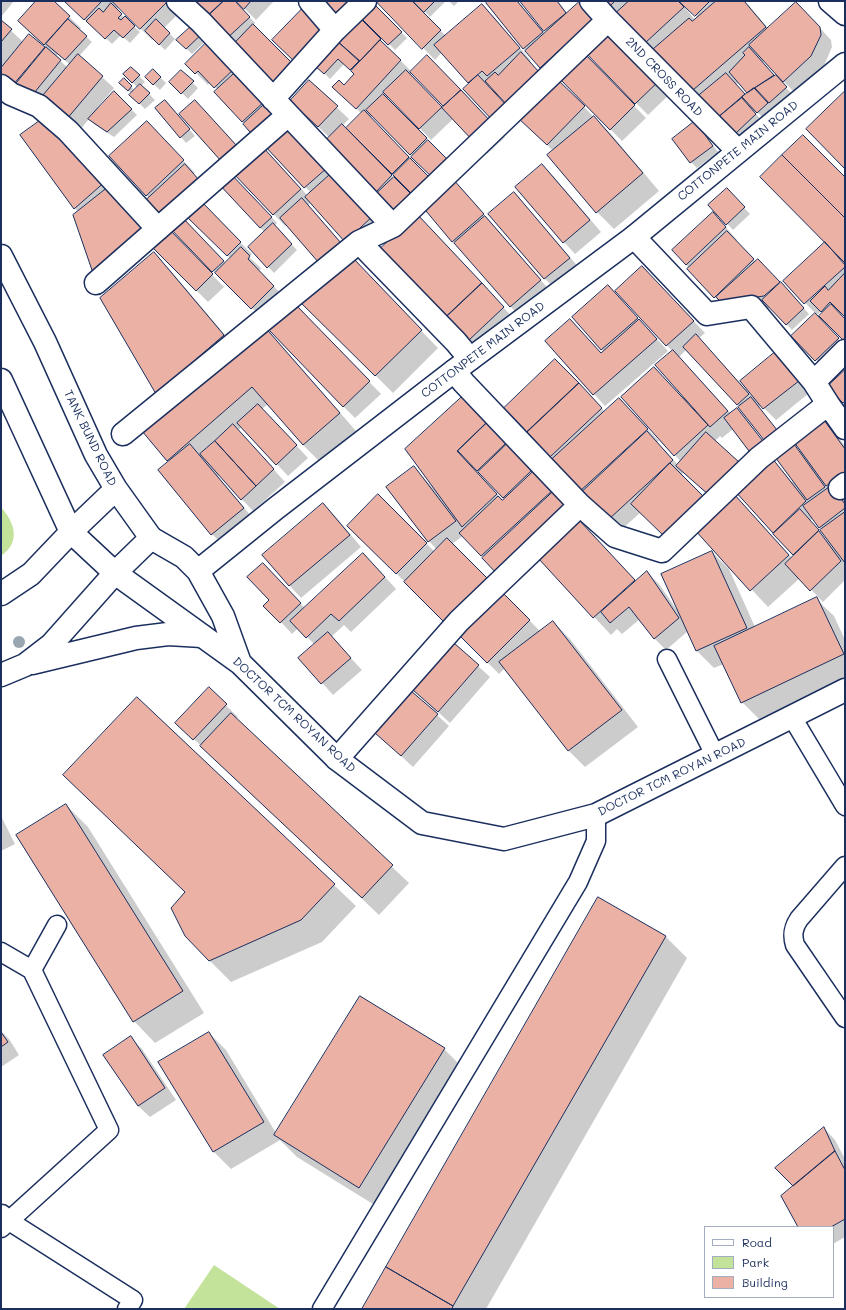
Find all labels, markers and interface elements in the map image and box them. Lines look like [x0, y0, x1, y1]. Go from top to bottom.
street label: 2ND CROSS ROAD [623, 34, 705, 120]
street label: COTTONPETE MAIN ROAD [675, 98, 801, 204]
street label: COTTONPETE MAIN ROAD [418, 299, 548, 401]
street label: TANK BUND ROAD [60, 388, 120, 488]
street label: DOCTOR TCM ROYAN ROAD [230, 654, 358, 776]
street label: DOCTOR TCM ROYAN ROAD [596, 735, 748, 819]
legend [704, 1226, 834, 1298]
text: Road [742, 1234, 772, 1250]
text: Park [742, 1254, 769, 1270]
text: Building [742, 1274, 788, 1290]

